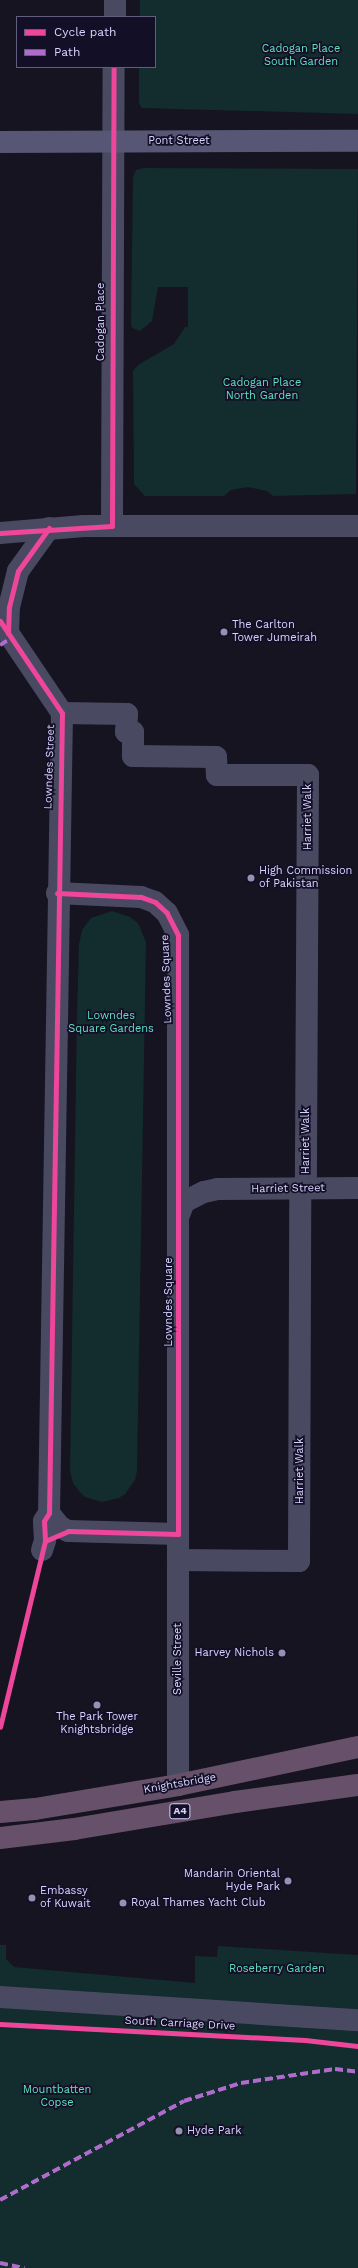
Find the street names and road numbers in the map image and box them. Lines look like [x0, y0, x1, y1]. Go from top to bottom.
street label: Pont Street [148, 134, 210, 148]
street label: Cadogan Place [94, 283, 108, 361]
street label: Lowndes Street [42, 724, 58, 810]
street label: Harriet Walk [301, 784, 315, 850]
street label: Lowndes Square [159, 934, 175, 1024]
street label: Harriet Walk [299, 1108, 313, 1174]
street label: Harriet Street [251, 1182, 325, 1196]
street label: Lowndes Square [162, 1257, 176, 1347]
street label: Harriet Walk [293, 1438, 307, 1504]
street label: Seville Street [171, 1623, 185, 1695]
street label: Knightsbridge [143, 1771, 217, 1797]
road number: A4 [169, 1803, 191, 1819]
street label: South Carriage Drive [124, 2015, 236, 2033]

